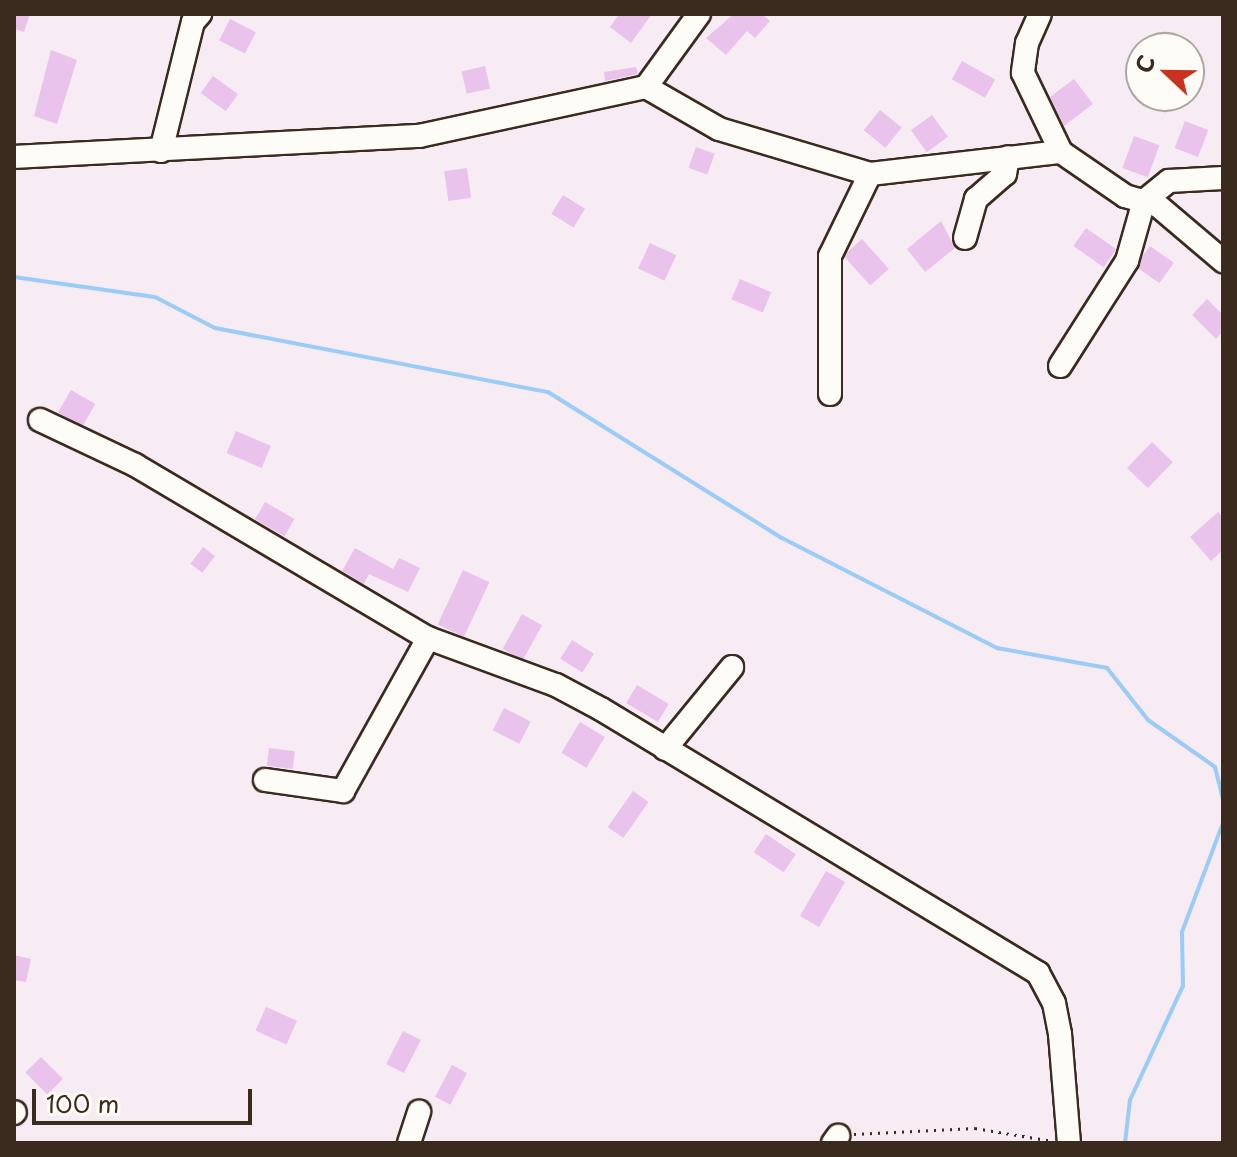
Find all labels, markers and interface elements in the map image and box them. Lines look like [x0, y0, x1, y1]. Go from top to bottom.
north arrow [1125, 32, 1205, 112]
text: С [1126, 50, 1163, 77]
scale bar [36, 1073, 256, 1123]
text: 100 m [46, 1085, 119, 1121]

